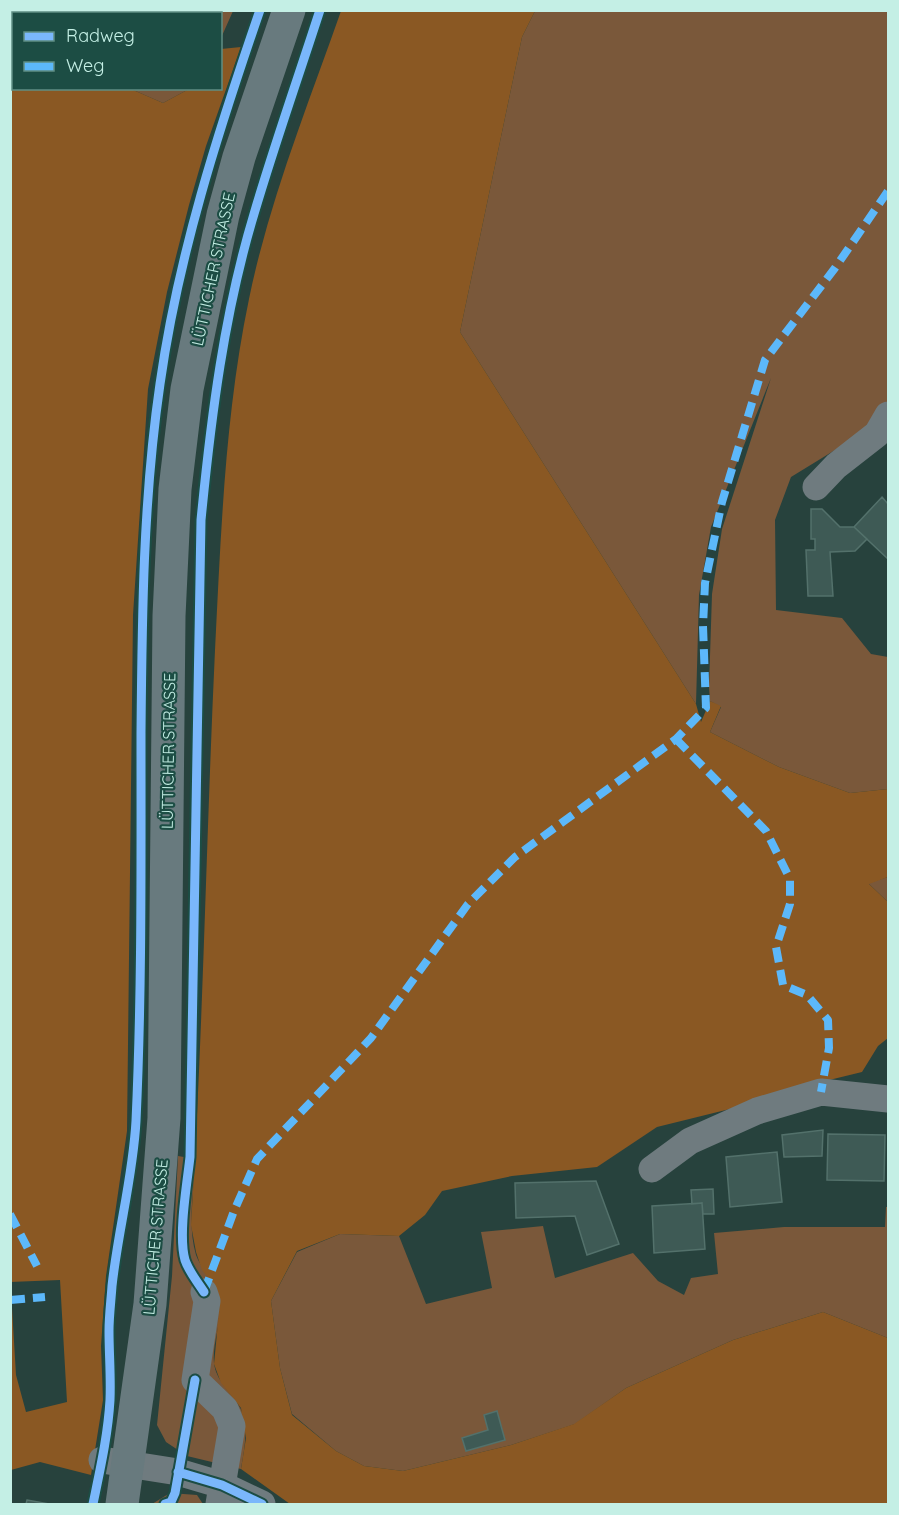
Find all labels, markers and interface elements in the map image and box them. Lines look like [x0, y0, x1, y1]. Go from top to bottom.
legend [12, 12, 222, 90]
text: Radweg [66, 24, 135, 47]
text: Weg [66, 54, 104, 77]
street label: LÜTTICHER STRASSE [187, 190, 239, 348]
street label: LÜTTICHER STRASSE [157, 673, 179, 829]
street label: LÜTTICHER STRASSE [138, 1158, 172, 1316]

